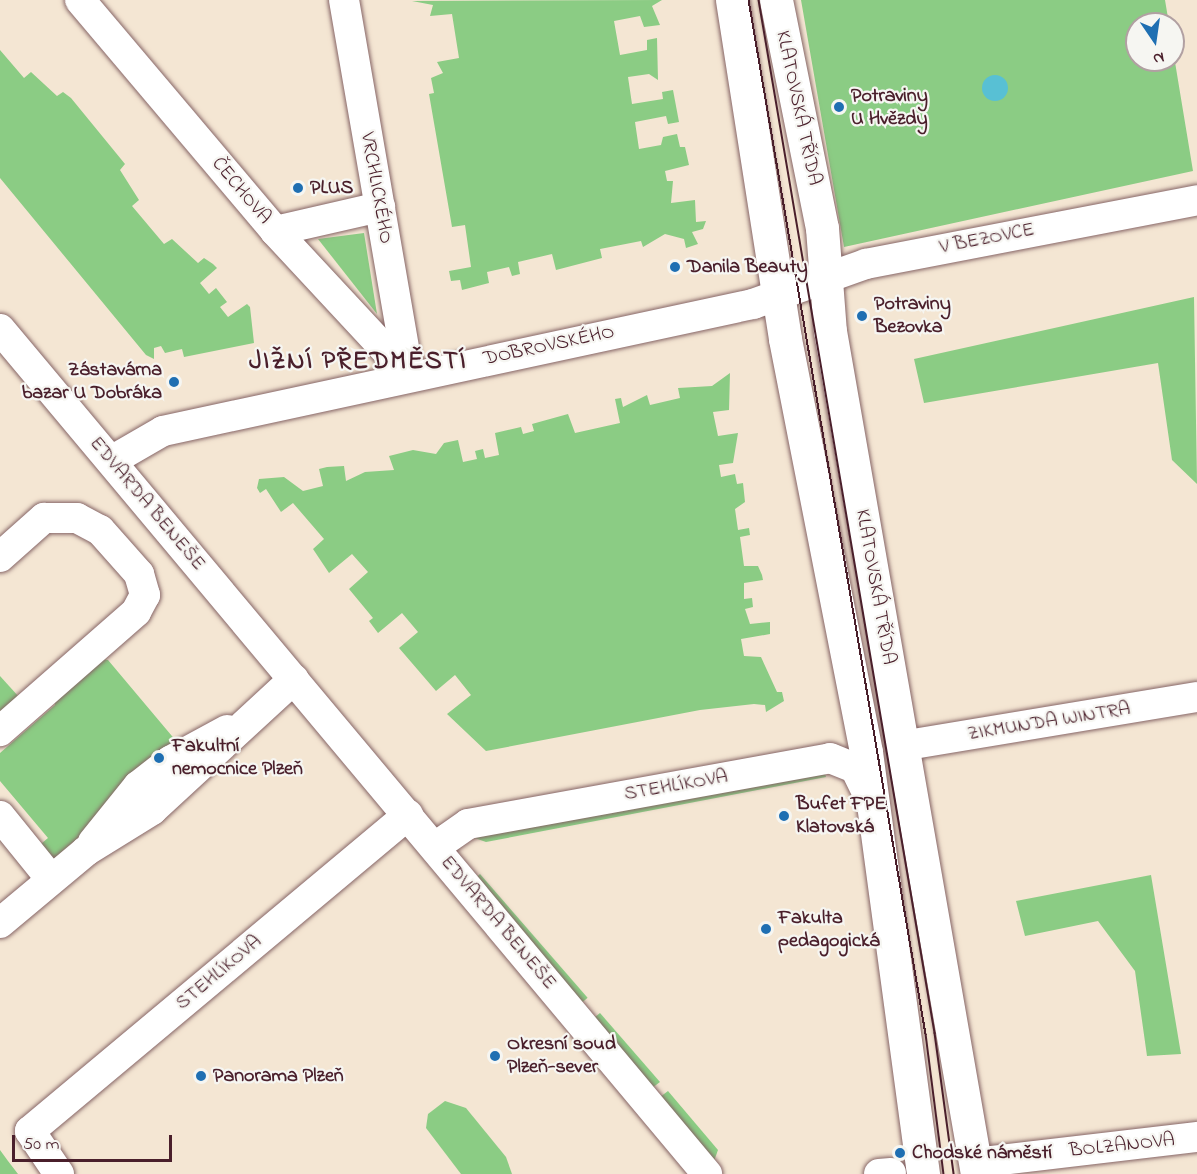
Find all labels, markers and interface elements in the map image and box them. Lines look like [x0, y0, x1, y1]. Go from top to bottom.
north arrow [1125, 12, 1185, 72]
street label: KLATOVSKÁ TŘÍDA [770, 28, 826, 188]
text: N [1151, 45, 1167, 70]
place label: Potraviny U Hvězdy [851, 84, 928, 131]
marker: Potraviny U Hvězdy [832, 100, 846, 114]
street label: VRCHLICKÉHO [354, 130, 398, 246]
street label: ČECHOVA [206, 152, 276, 230]
place label: PLUS [310, 176, 353, 200]
marker: PLUS [291, 181, 305, 195]
street label: V BEZOVCE [938, 218, 1036, 260]
place label: Danila Beauty [687, 255, 808, 279]
marker: Danila Beauty [668, 260, 682, 274]
place label: Potraviny Bezovka [874, 292, 951, 339]
marker: Potraviny Bezovka [855, 309, 869, 323]
street label: DOBROVSKÉHO [481, 320, 617, 372]
district label: JIŽNÍ PŘEDMĚSTÍ [249, 347, 467, 379]
place label: Zástavárna bazar U Dobráka [22, 358, 162, 405]
marker: Zástavárna bazar U Dobráka [167, 375, 181, 389]
street label: EDVARDA BENEŠE [84, 432, 210, 576]
street label: KLATOVSKÁ TŘÍDA [850, 507, 900, 667]
street label: ZIKMUNDA WINTRA [966, 697, 1132, 747]
place label: Fakultní nemocnice Plzeň [172, 734, 303, 781]
marker: Fakultní nemocnice Plzeň [150, 749, 168, 767]
street label: STEHLÍKOVA [622, 765, 730, 807]
place label: Bufet FPE Klatovská [796, 792, 886, 839]
marker: Bufet FPE Klatovská [777, 809, 791, 823]
street label: EDVARDA BENEŠE [435, 851, 561, 995]
place label: Fakulta pedagogická [778, 906, 880, 953]
marker: Fakulta pedagogická [759, 922, 773, 936]
street label: STEHLÍKOVA [171, 930, 267, 1016]
place label: Okresní soud Plzeň-sever [507, 1032, 616, 1079]
marker: Okresní soud Plzeň-sever [488, 1049, 502, 1063]
place label: Panorama Plzeň [213, 1064, 344, 1088]
marker: Panorama Plzeň [194, 1069, 208, 1083]
scale bar [15, 1123, 176, 1161]
street label: BOLZANOVA [1068, 1129, 1176, 1163]
text: 50 m [23, 1132, 60, 1158]
place label: Chodské náměstí [912, 1141, 1052, 1165]
marker: Chodské náměstí [893, 1146, 907, 1160]

